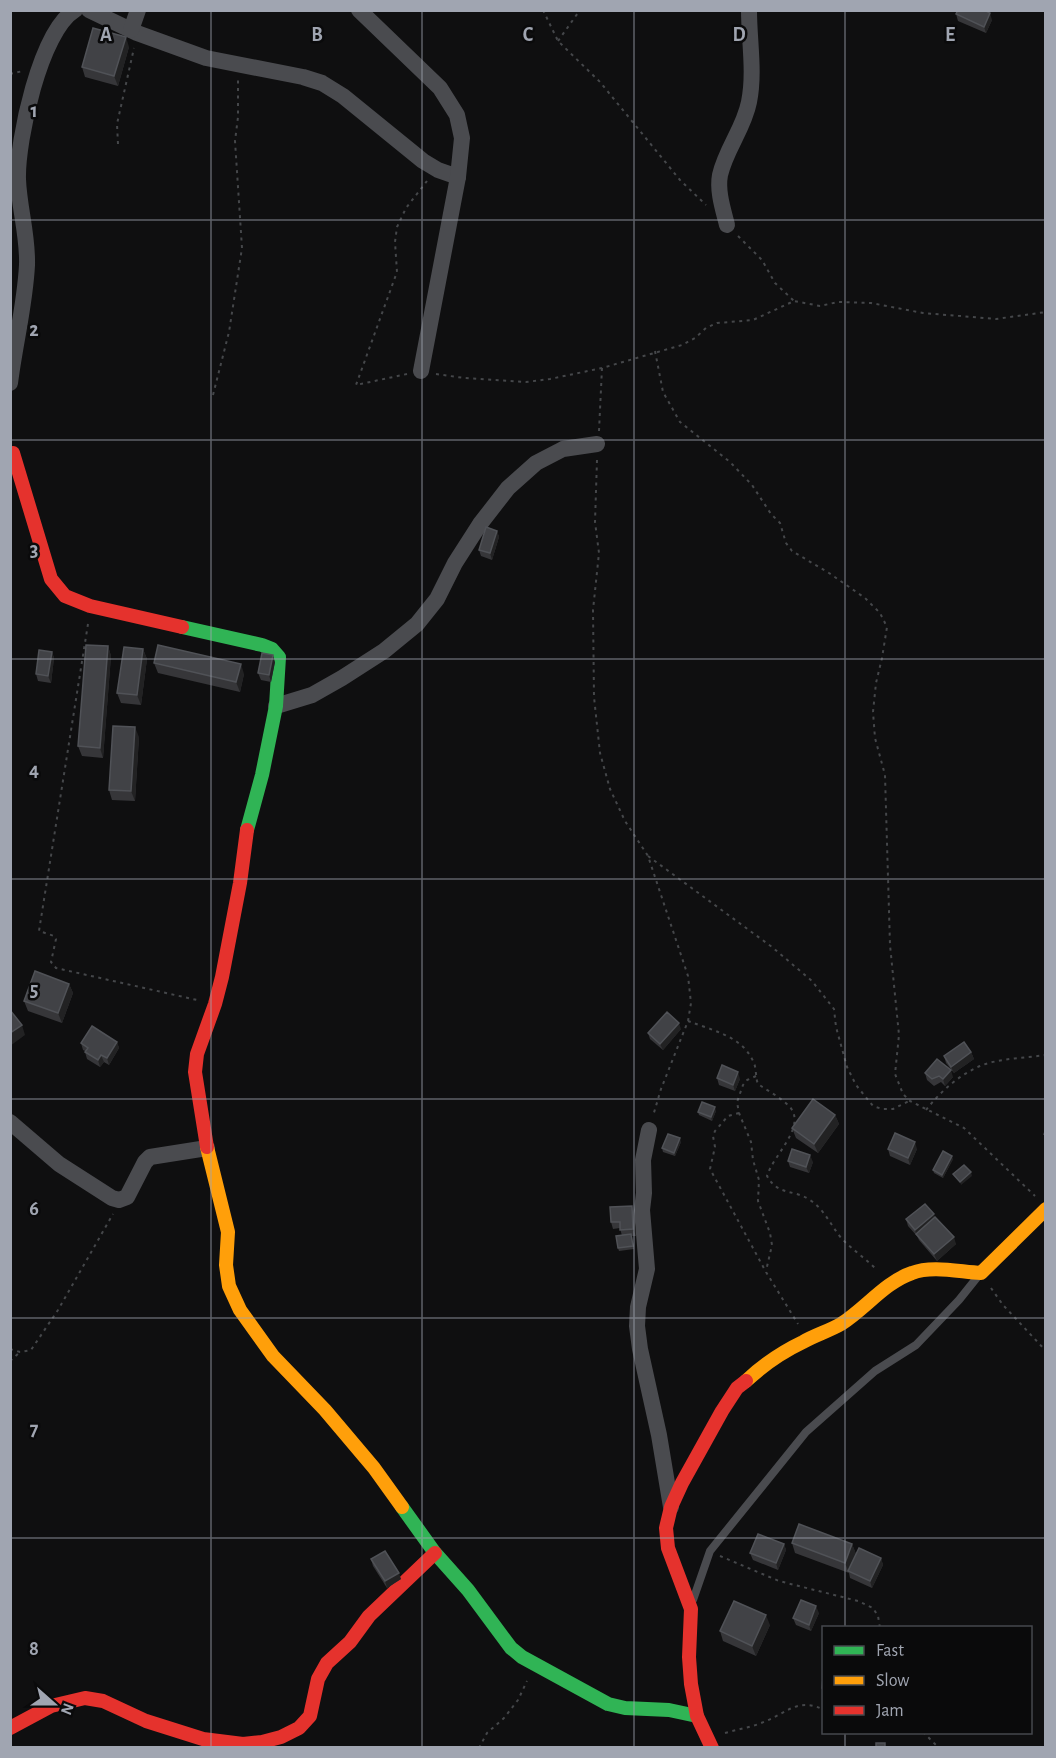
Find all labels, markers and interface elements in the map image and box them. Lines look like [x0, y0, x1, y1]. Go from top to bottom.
text: A [100, 25, 112, 45]
text: B [311, 25, 323, 45]
text: C [523, 25, 534, 45]
text: D [732, 25, 746, 45]
text: E [945, 25, 955, 45]
text: 1 [30, 101, 38, 121]
text: 2 [29, 320, 39, 340]
text: 3 [30, 540, 38, 560]
text: 4 [29, 760, 39, 780]
text: 5 [30, 980, 38, 1000]
text: 6 [29, 1199, 39, 1219]
text: 7 [30, 1419, 39, 1439]
legend [822, 1626, 1032, 1734]
text: 8 [29, 1639, 39, 1659]
text: Fast [876, 1642, 904, 1660]
text: Slow [876, 1672, 909, 1690]
north arrow [24, 1674, 84, 1734]
text: N [58, 1701, 77, 1717]
text: Jam [876, 1702, 904, 1720]

